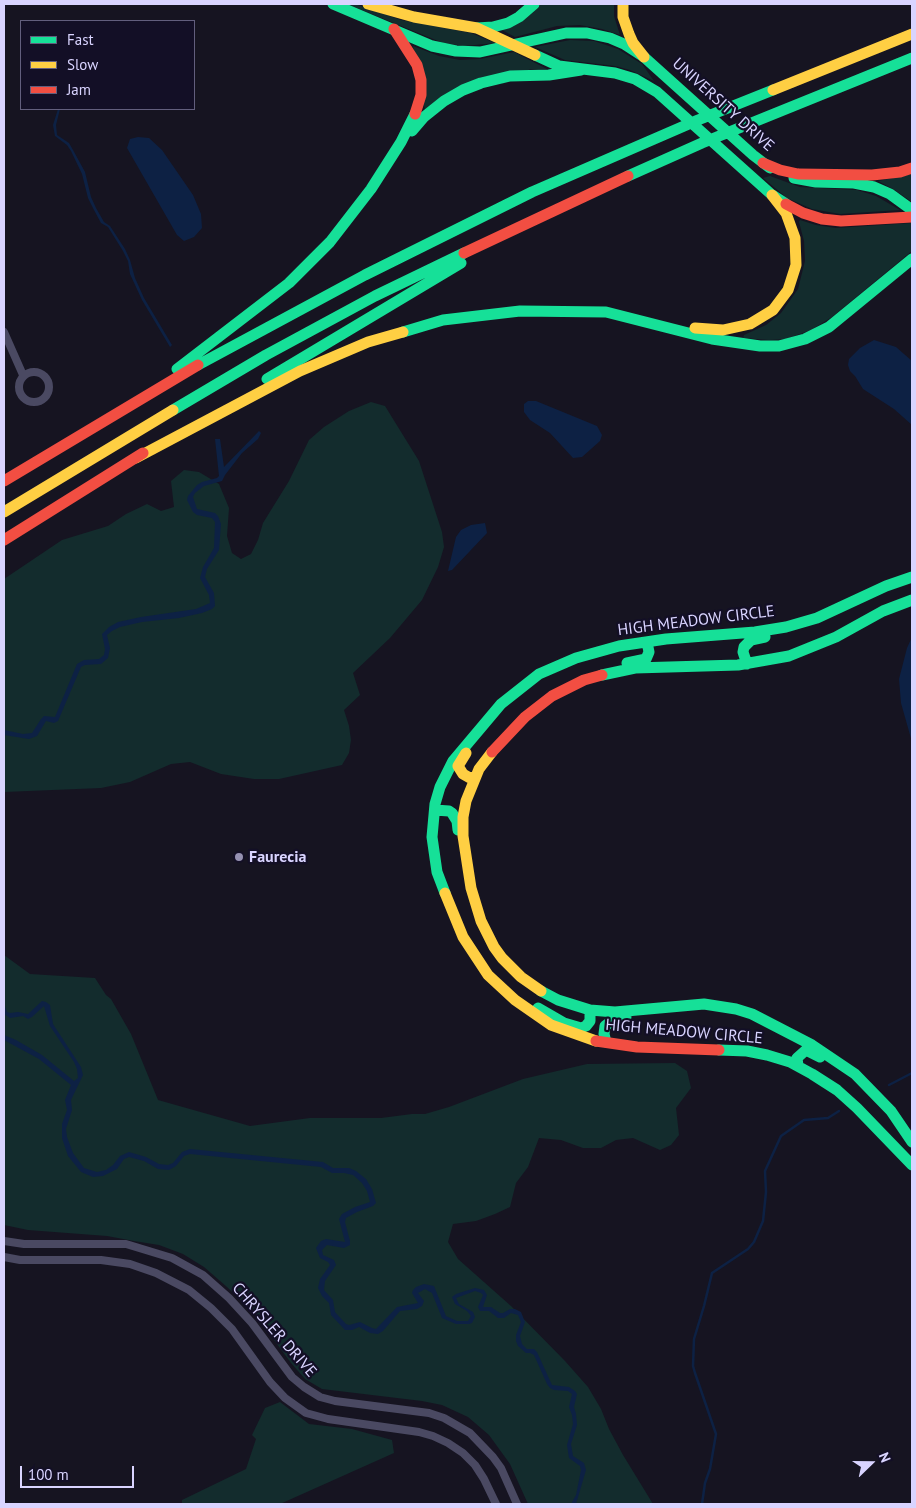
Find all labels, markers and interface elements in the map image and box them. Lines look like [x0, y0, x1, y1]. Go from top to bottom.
legend [20, 20, 195, 110]
text: Fast [67, 30, 94, 49]
street label: UNIVERSITY DRIVE [668, 54, 778, 156]
text: Slow [67, 55, 98, 74]
text: Jam [67, 80, 91, 99]
street label: HIGH MEADOW CIRCLE [616, 602, 776, 640]
place label: Faurecia [249, 847, 307, 867]
marker: Faurecia [233, 851, 245, 863]
street label: HIGH MEADOW CIRCLE [604, 1016, 764, 1048]
street label: CHRYSLER DRIVE [228, 1279, 320, 1381]
north arrow [846, 1438, 896, 1488]
text: N [875, 1450, 895, 1465]
scale bar [22, 1456, 136, 1488]
text: 100 m [28, 1465, 69, 1484]

